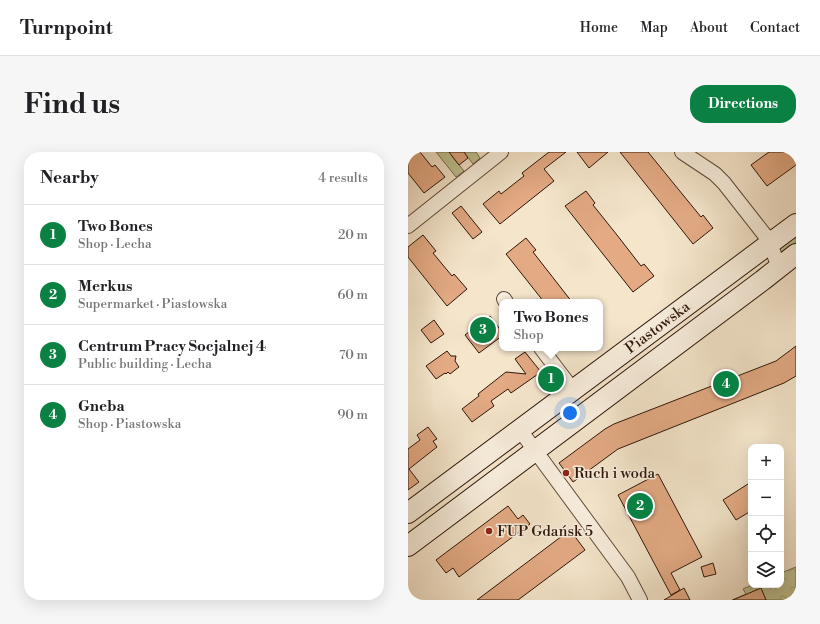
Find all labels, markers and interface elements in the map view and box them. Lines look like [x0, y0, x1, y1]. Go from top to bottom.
text: Turnpoint [20, 16, 113, 40]
text: Home [580, 19, 618, 37]
text: Map [640, 19, 668, 37]
text: About [690, 19, 728, 37]
text: Contact [750, 19, 800, 37]
button: Directions [690, 85, 796, 123]
text: Find us [24, 87, 120, 122]
text: Nearby [40, 167, 99, 189]
text: 4 results [318, 170, 368, 186]
text: Two Bones [78, 217, 153, 236]
text: 1 [50, 227, 56, 243]
text: 20 m [338, 227, 368, 243]
text: Shop · Lecha [78, 236, 152, 252]
text: Merkus [78, 277, 132, 296]
text: 2 [49, 287, 57, 303]
text: 60 m [337, 287, 368, 303]
text: Supermarket · Piastowska [78, 296, 227, 312]
street label: Piastowska [621, 297, 694, 358]
popup [499, 299, 603, 351]
text: Two Bones [514, 308, 588, 327]
pin: 3 [470, 315, 496, 345]
text: Shop [514, 327, 544, 343]
text: Centrum Pracy Socjalnej 4 [78, 337, 266, 356]
text: 3 [49, 347, 57, 363]
text: 70 m [339, 347, 368, 363]
text: Public building · Lecha [78, 356, 212, 372]
pin: 1 [538, 364, 564, 394]
pin: 4 [713, 369, 739, 399]
text: Gneba [78, 397, 125, 416]
your location [560, 403, 580, 423]
text: 4 [49, 407, 57, 423]
text: 90 m [337, 407, 368, 423]
text: Shop · Piastowska [78, 416, 181, 432]
map controls [748, 444, 784, 588]
button: + [748, 444, 784, 480]
place label: Ruch i woda [574, 464, 656, 483]
marker: Ruch i woda [561, 468, 571, 478]
button: − [748, 480, 784, 516]
pin: 2 [627, 491, 653, 521]
button: locate [748, 516, 784, 552]
place label: FUP Gdańsk 5 [497, 522, 593, 541]
marker: FUP Gdańsk 5 [484, 526, 494, 536]
button: layers [748, 552, 784, 588]

